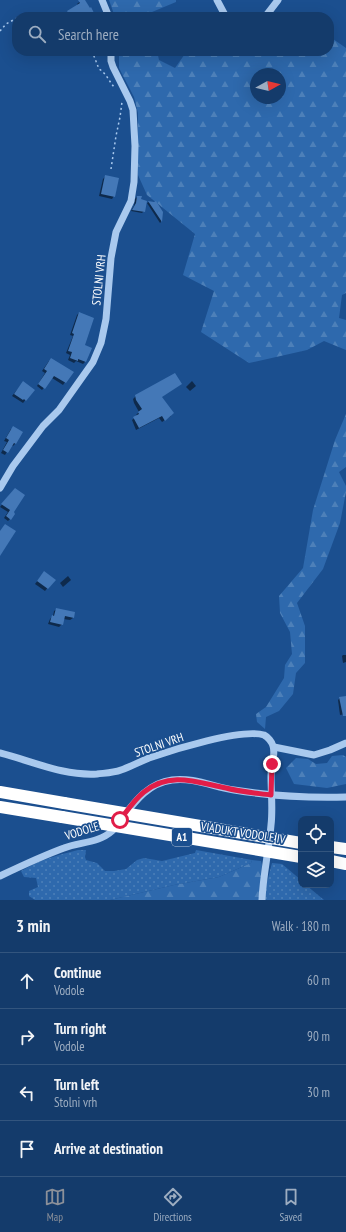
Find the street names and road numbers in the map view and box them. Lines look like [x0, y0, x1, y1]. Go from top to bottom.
street label: STOLNI VRH [88, 254, 109, 306]
street label: STOLNI VRH [132, 729, 185, 760]
street label: VODOLE [62, 818, 101, 843]
street label: VIADUKT VODOLE IV [199, 818, 287, 847]
road number: A1 [172, 828, 192, 846]

